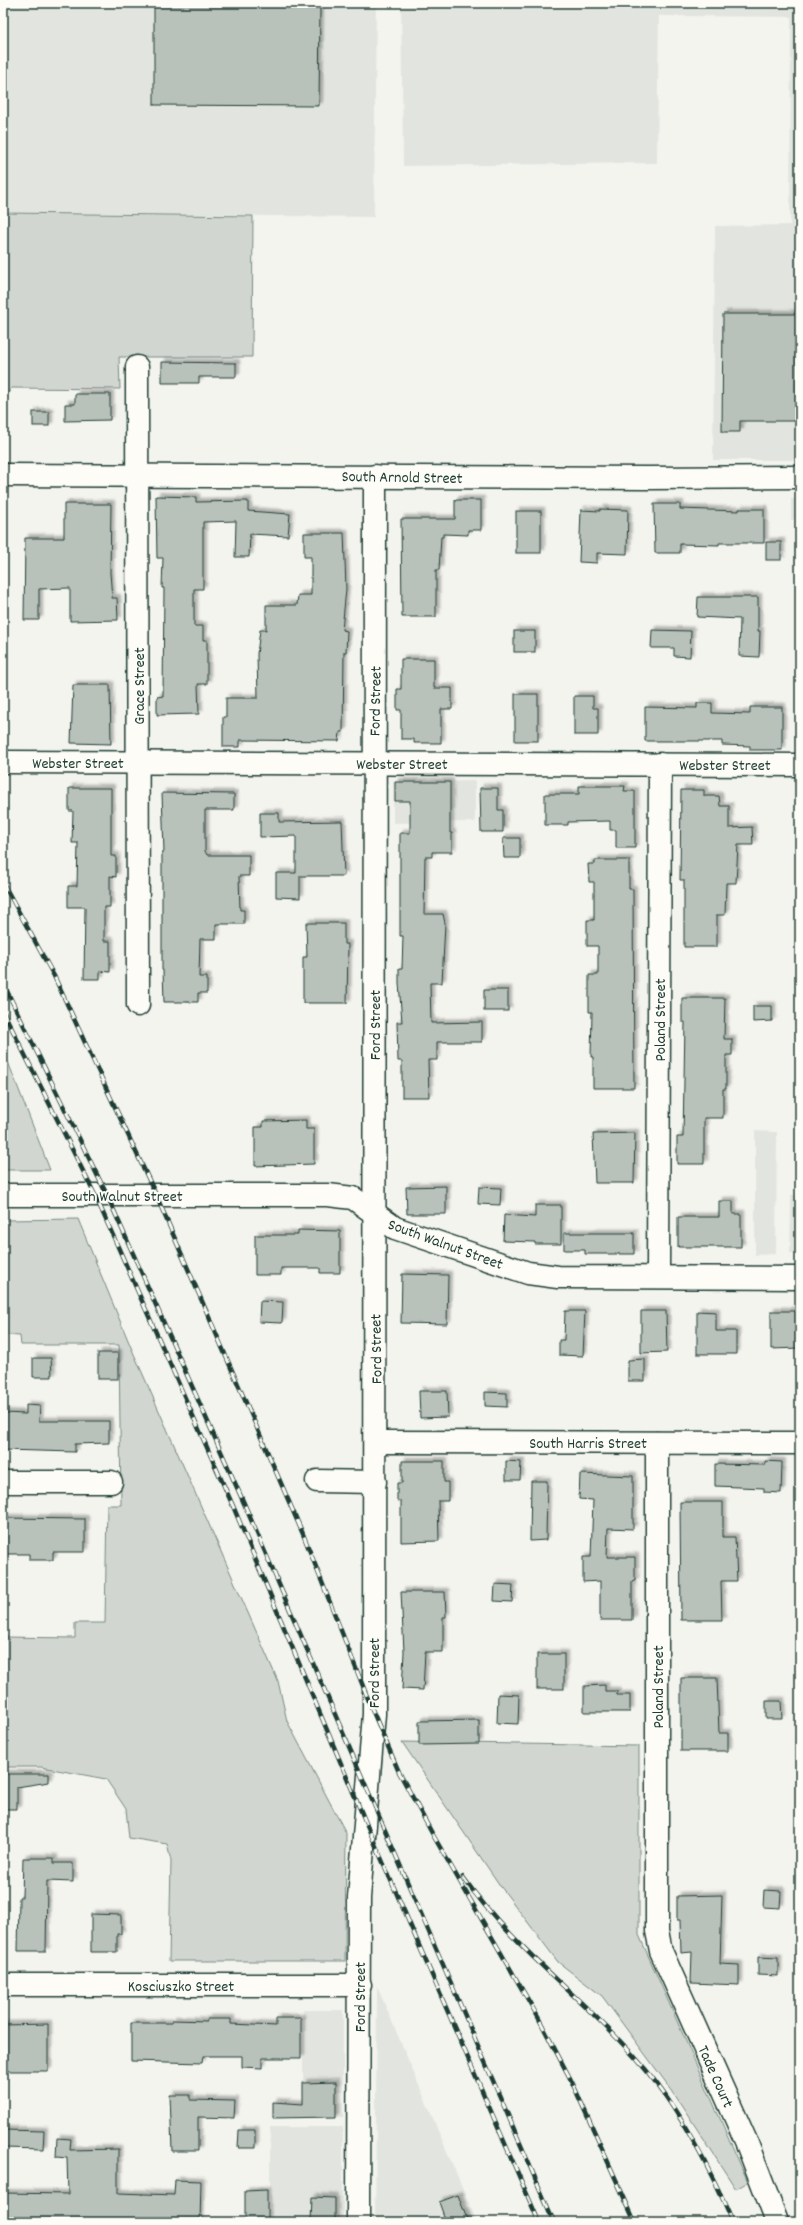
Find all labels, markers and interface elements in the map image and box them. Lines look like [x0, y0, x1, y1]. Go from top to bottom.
street label: South Arnold Street [341, 466, 463, 491]
street label: Grace Street [129, 647, 152, 725]
street label: Ford Street [364, 666, 389, 736]
street label: Webster Street [32, 753, 124, 776]
street label: Webster Street [356, 754, 448, 777]
street label: Webster Street [679, 755, 771, 778]
street label: Poland Street [650, 978, 673, 1062]
street label: Ford Street [365, 990, 388, 1060]
street label: South Walnut Street [61, 1186, 183, 1209]
street label: South Walnut Street [384, 1214, 506, 1277]
street label: Ford Street [365, 1314, 390, 1384]
street label: South Harris Street [529, 1433, 647, 1456]
street label: Ford Street [364, 1638, 387, 1708]
street label: Poland Street [648, 1645, 671, 1729]
street label: Ford Street [350, 1962, 373, 2032]
street label: Kosciuszko Street [128, 1976, 234, 1999]
street label: Tade Court [691, 2042, 739, 2112]

